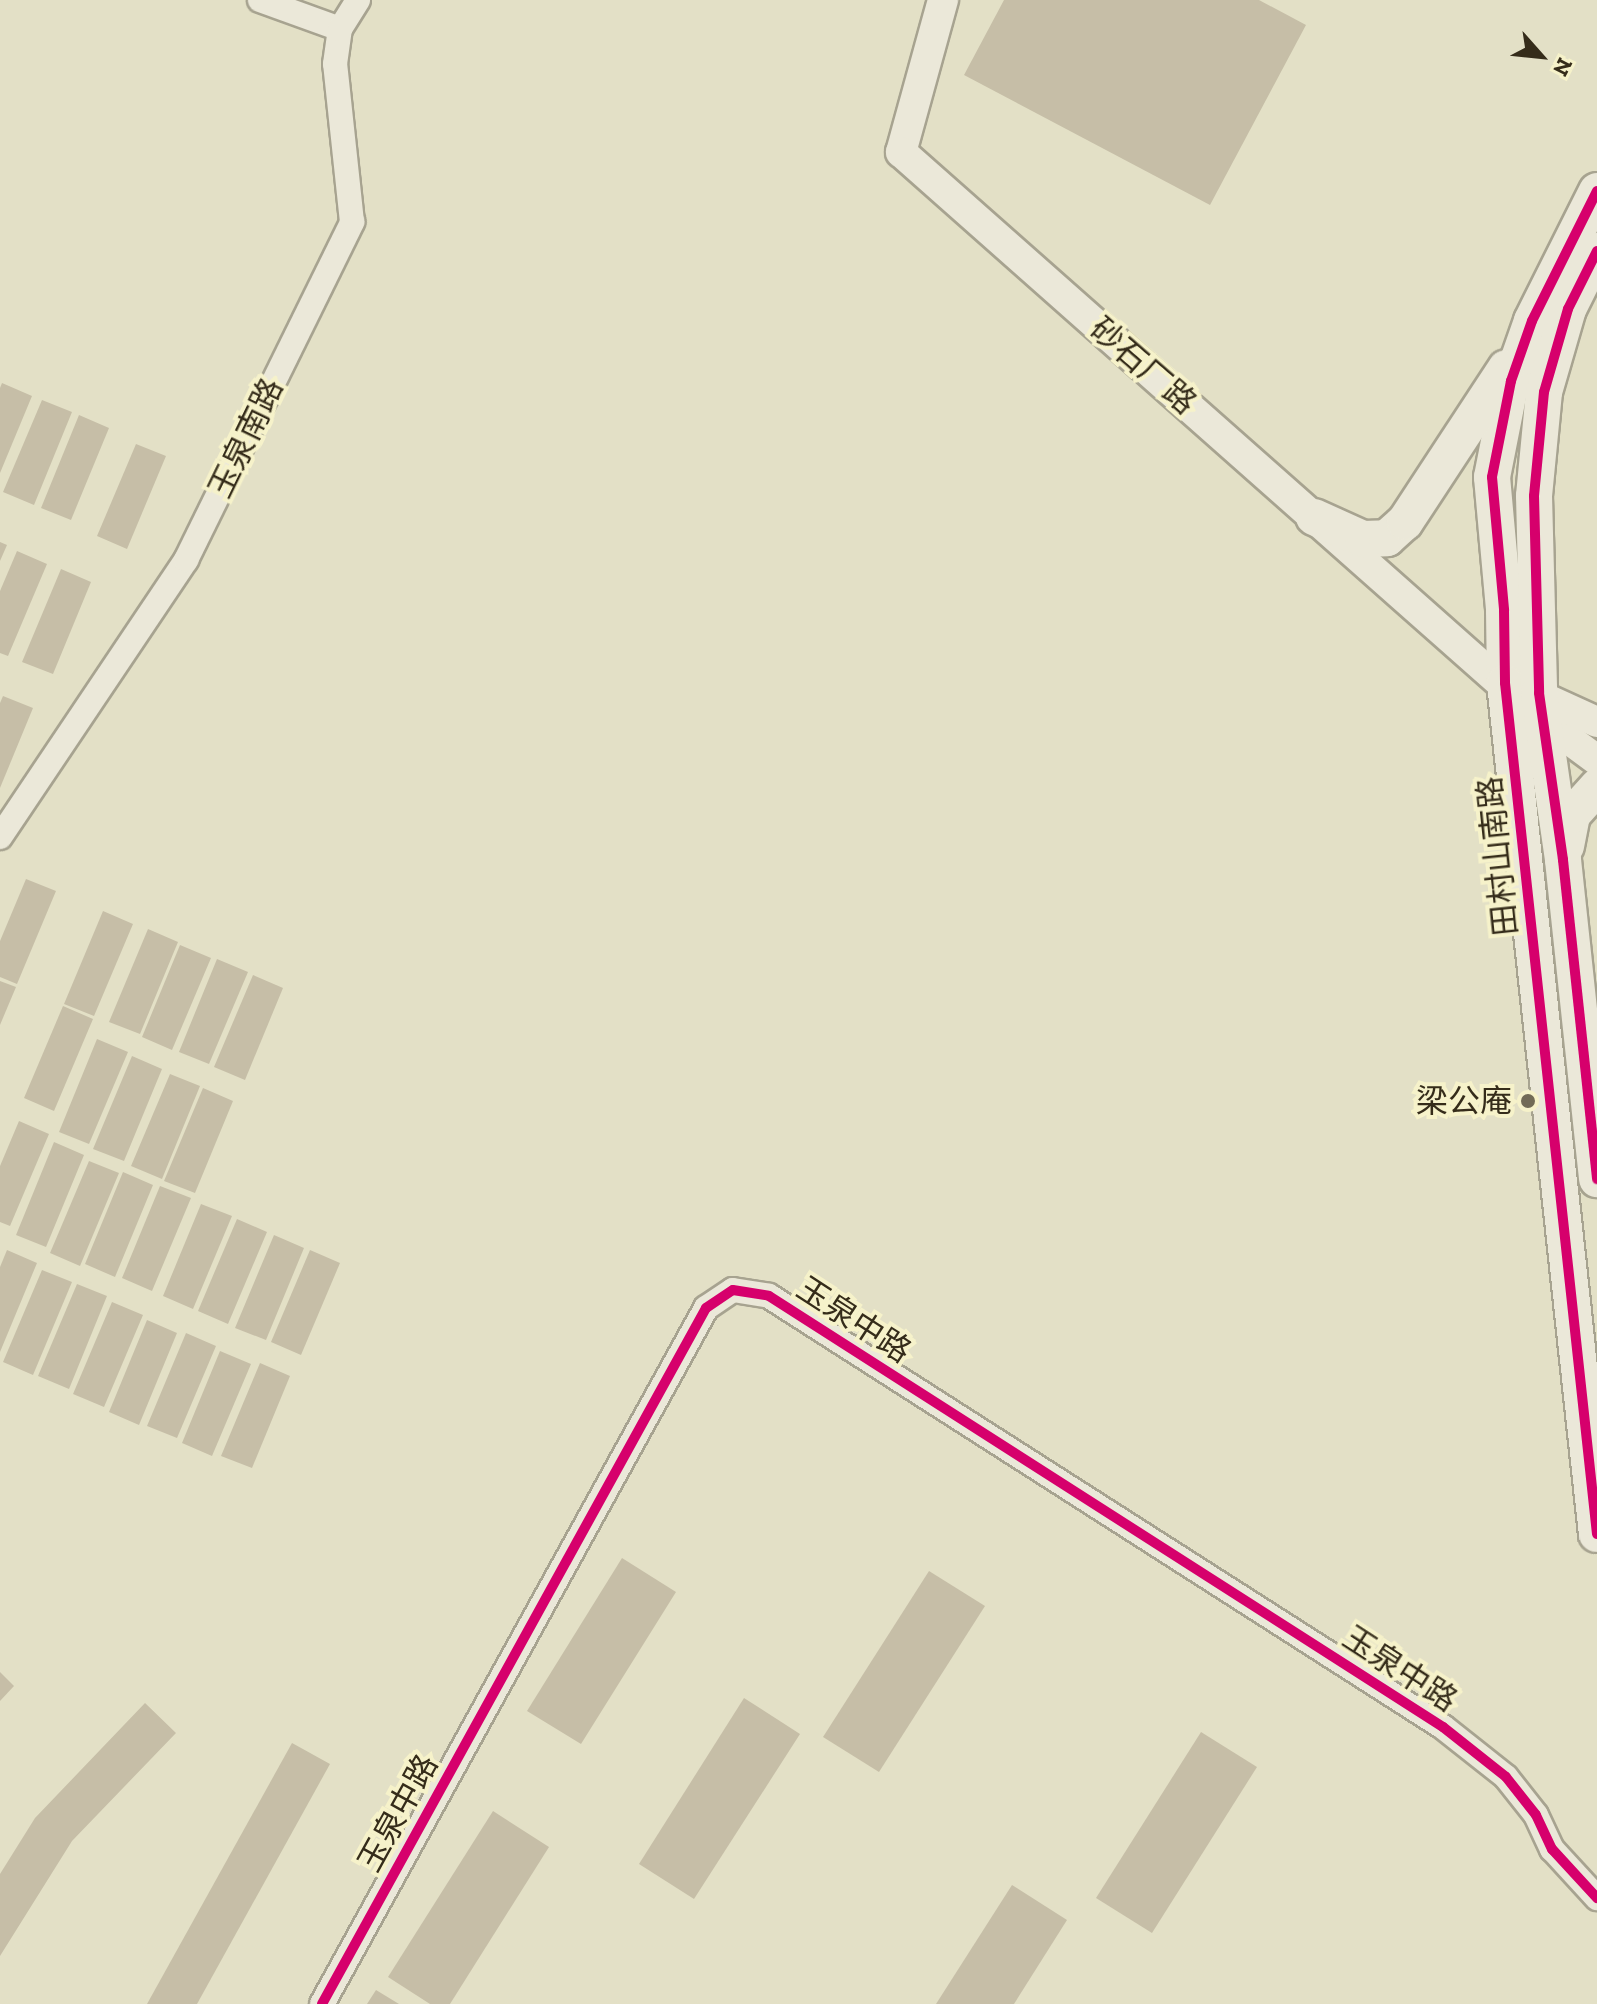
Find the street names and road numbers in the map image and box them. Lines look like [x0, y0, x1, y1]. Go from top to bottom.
street label: 砂石厂路 [1082, 310, 1204, 422]
street label: 玉泉南路 [201, 372, 291, 504]
street label: 田村山南路 [1471, 774, 1525, 938]
street label: 玉泉中路 [790, 1269, 918, 1371]
street label: 玉泉中路 [1336, 1618, 1464, 1720]
street label: 玉泉中路 [350, 1748, 446, 1878]

